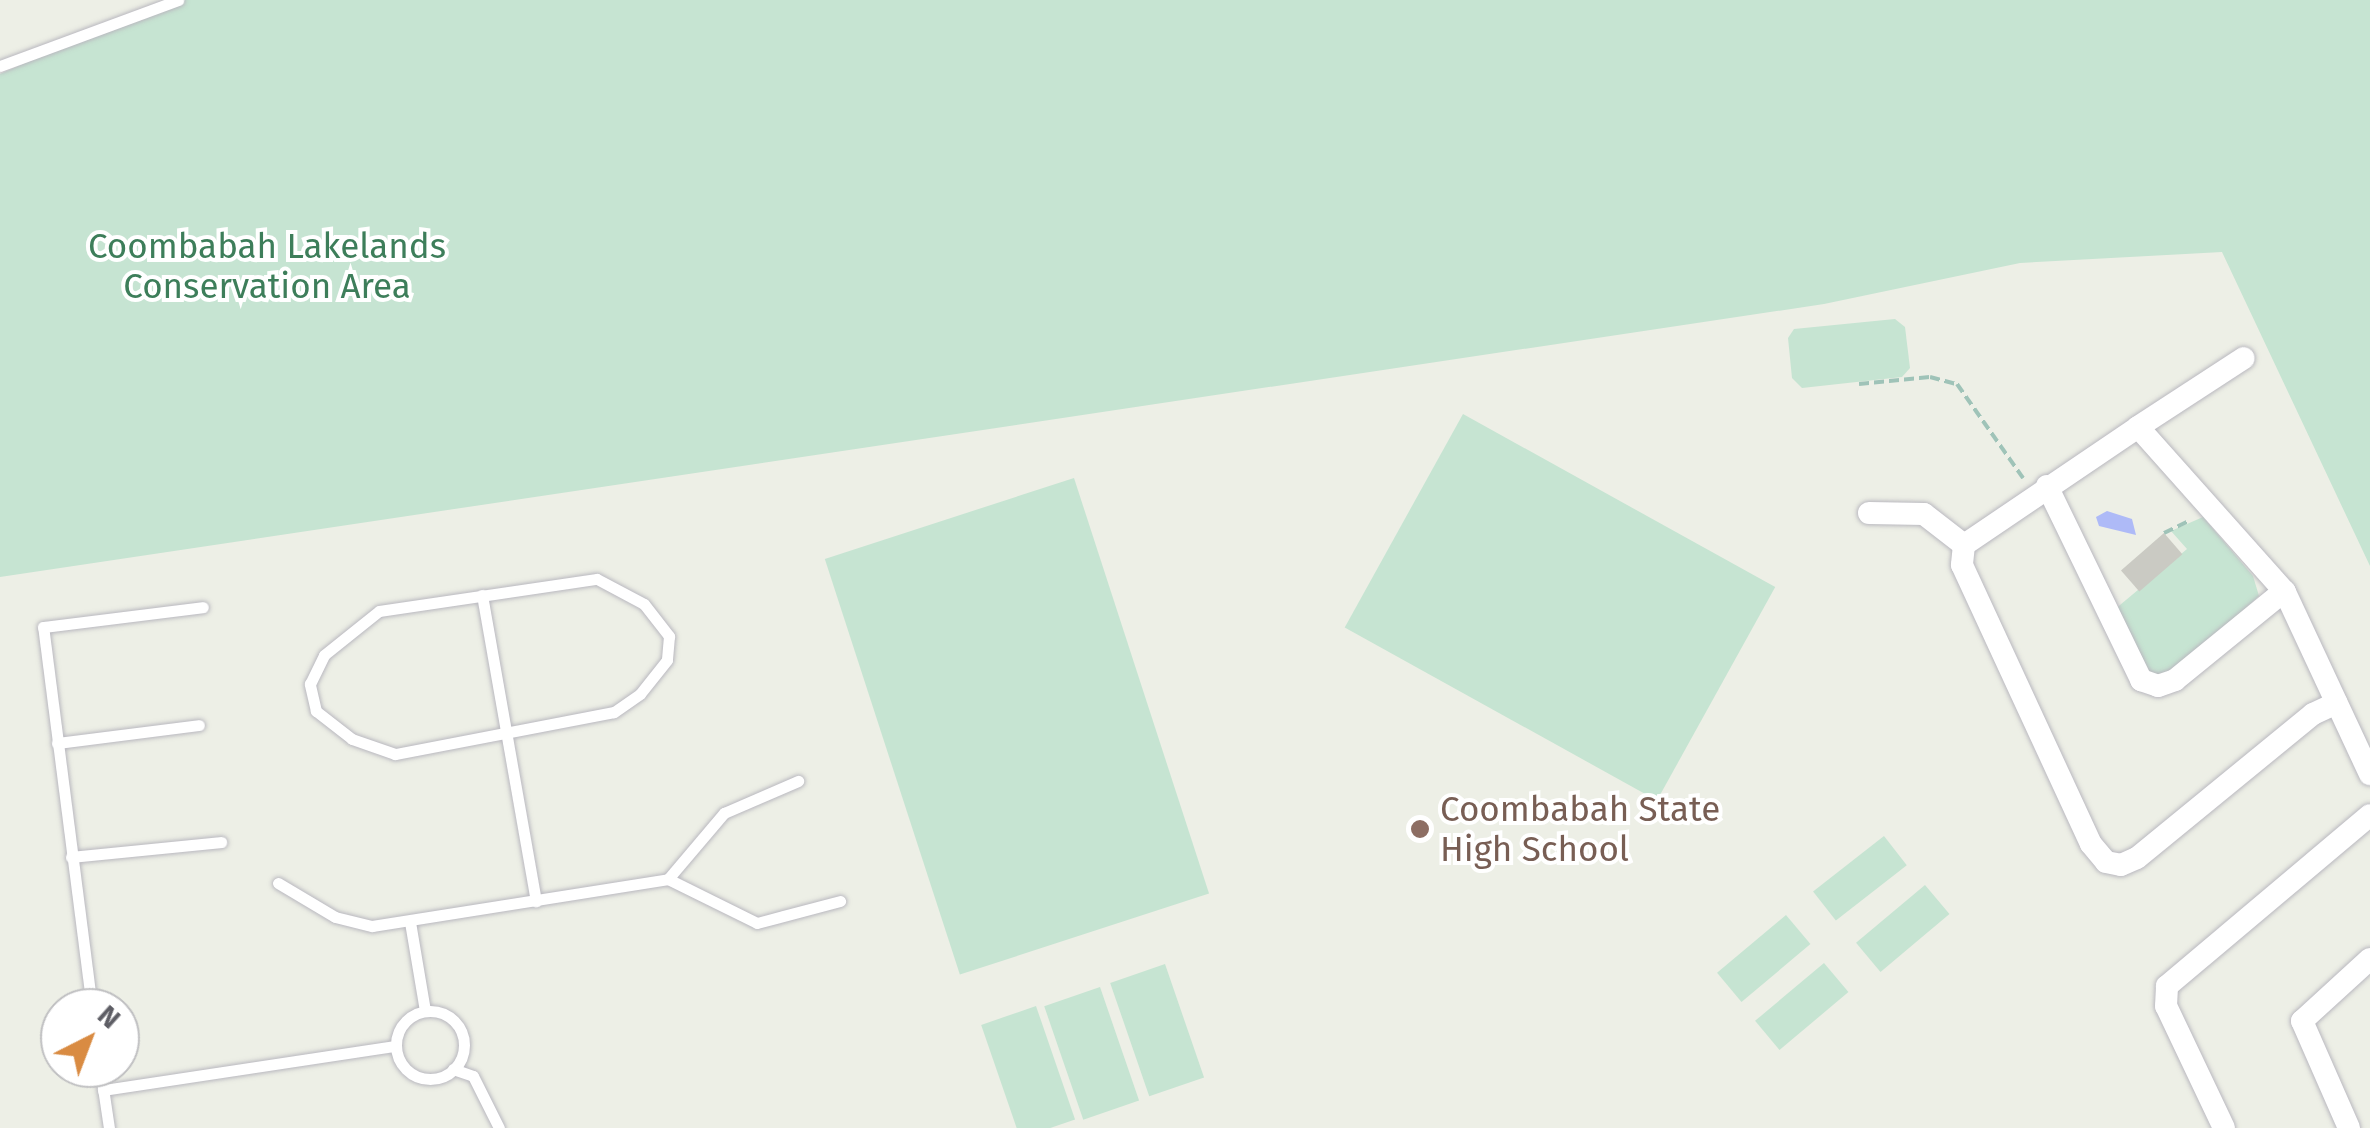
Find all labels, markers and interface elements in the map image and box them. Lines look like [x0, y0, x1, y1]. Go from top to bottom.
park label: Coombabah Lakelands Conservation Area [88, 225, 446, 307]
place label: Coombabah State High School [1440, 788, 1720, 870]
marker: Coombabah State High School [1409, 818, 1431, 840]
north arrow [40, 988, 140, 1088]
text: N [91, 998, 127, 1035]

